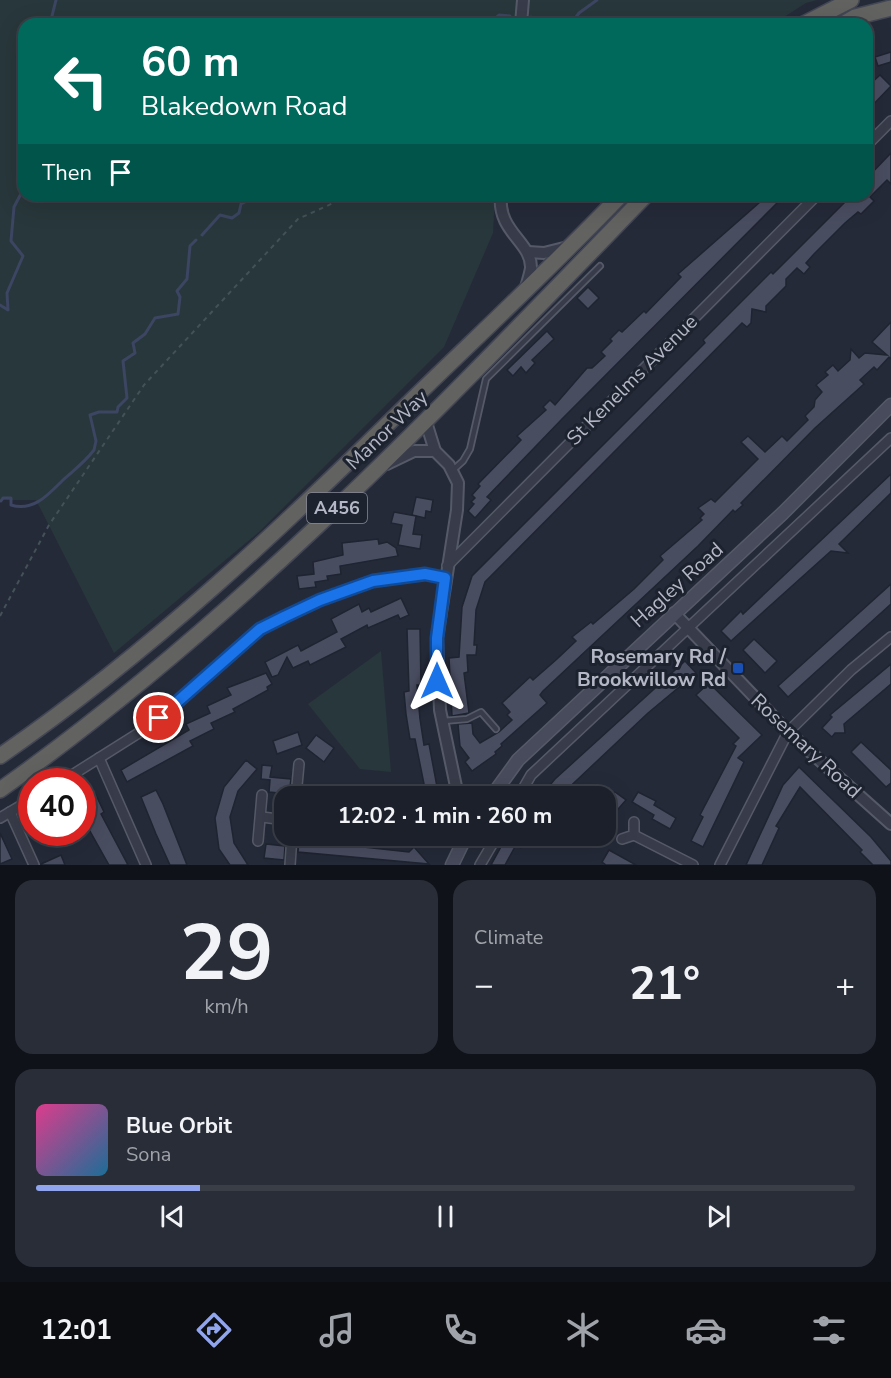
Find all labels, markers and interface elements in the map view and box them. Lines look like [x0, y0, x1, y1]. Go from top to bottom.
text: 60 m [141, 34, 240, 91]
icon: left [42, 42, 120, 120]
text: Blakedown Road [141, 88, 347, 125]
icon: arrive [104, 156, 137, 189]
text: Then [42, 158, 92, 188]
street label: St Kenelms Avenue [561, 309, 703, 451]
street label: Manor Way [340, 384, 434, 476]
road number: A456 [307, 493, 367, 523]
street label: Hagley Road [625, 536, 729, 634]
place label: Rosemary Rd / Brookwillow Rd [577, 643, 727, 693]
position arrow [405, 649, 469, 713]
marker: Rosemary Rd / Brookwillow Rd [731, 661, 745, 675]
street label: Rosemary Road [745, 688, 867, 804]
pin [133, 692, 184, 743]
icon: arrive [142, 701, 175, 734]
speed limit sign: 40 [18, 768, 96, 846]
text: 12:02 · 1 min · 260 m [338, 801, 552, 831]
text: 29 [180, 900, 273, 1007]
text: Climate [474, 924, 543, 951]
text: 21° [629, 954, 700, 1015]
text: − [474, 963, 494, 1008]
text: + [835, 963, 855, 1008]
text: km/h [204, 993, 249, 1020]
text: Blue Orbit [126, 1111, 232, 1141]
text: Sona [126, 1141, 171, 1168]
icon: previous [156, 1200, 189, 1233]
icon: pause [429, 1200, 462, 1233]
icon: next [702, 1200, 735, 1233]
icon: directions [193, 1309, 235, 1351]
icon: music [316, 1309, 358, 1351]
icon: phone [439, 1309, 481, 1351]
icon: climate [562, 1309, 604, 1351]
icon: car [685, 1309, 727, 1351]
icon: filters [808, 1309, 850, 1351]
text: 12:01 [41, 1312, 112, 1349]

